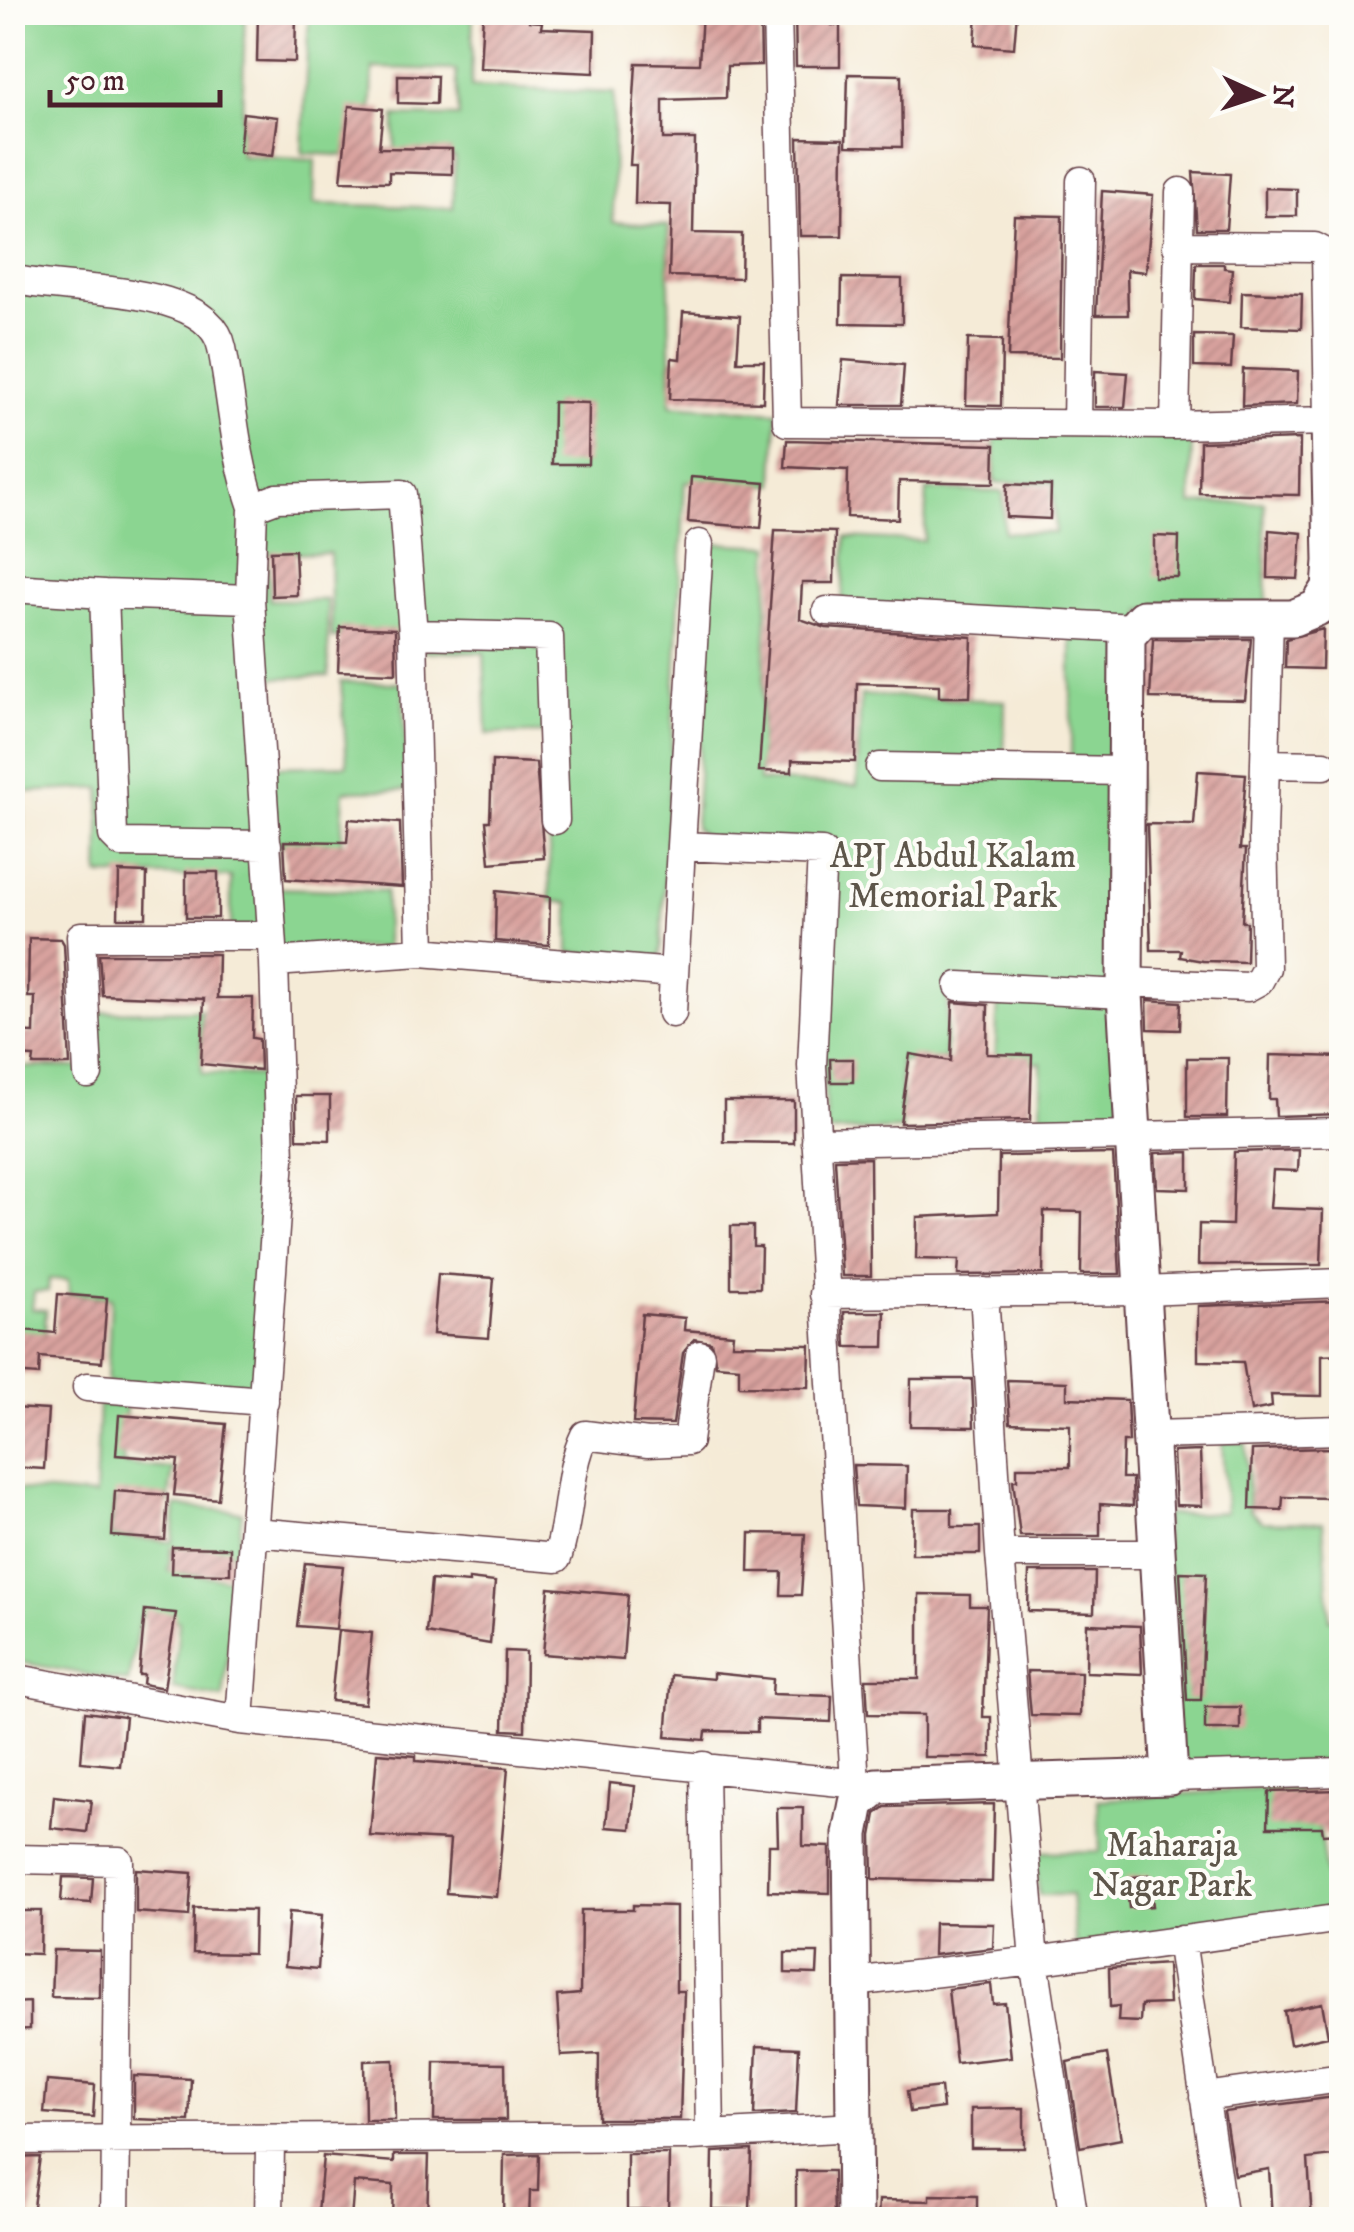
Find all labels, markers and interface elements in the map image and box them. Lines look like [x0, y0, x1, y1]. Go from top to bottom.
scale bar [50, 45, 220, 107]
north arrow [1209, 45, 1309, 145]
text: 50 m [65, 63, 125, 100]
text: N [1264, 84, 1301, 109]
park label: APJ Abdul Kalam Memorial Park [830, 835, 1076, 919]
park label: Maharaja Nagar Park [1092, 1824, 1252, 1908]

